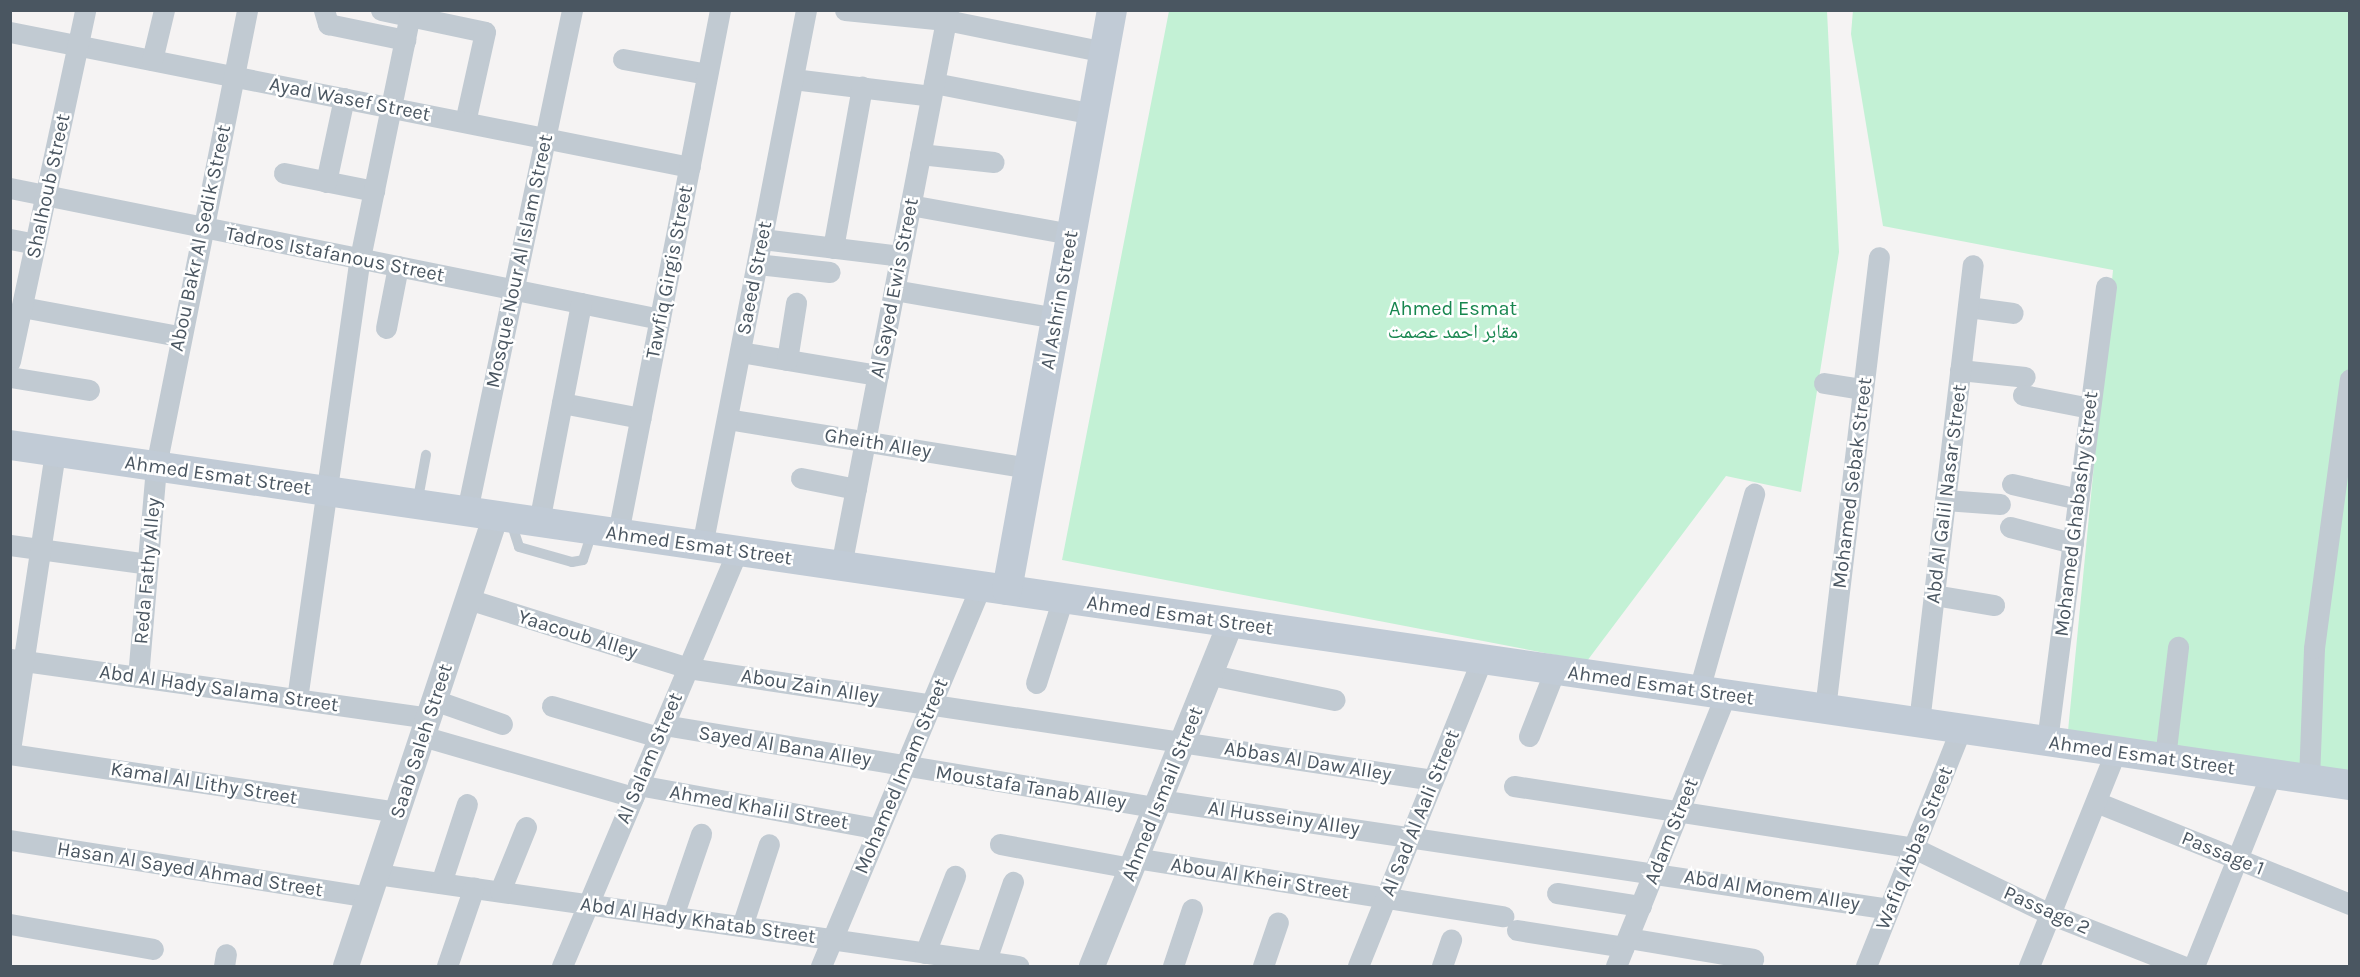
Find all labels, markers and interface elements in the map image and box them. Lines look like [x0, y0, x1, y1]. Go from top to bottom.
street label: Ayad Wasef Street [268, 72, 432, 126]
street label: Shalhoub Street [21, 111, 75, 261]
street label: Abou Bakr Al Sedik Street [164, 123, 236, 353]
street label: Mosque Nour Al Islam Street [480, 132, 558, 390]
street label: Tawfiq Girgis Street [640, 183, 698, 361]
street label: Al Sayed Ewis Street [865, 196, 923, 380]
street label: Saeed Street [731, 219, 777, 337]
street label: Tadros Istafanous Street [224, 221, 446, 287]
street label: Al Ashrin Street [1035, 229, 1083, 371]
park label: Ahmed Esmat مقابر احمد عصمت [1388, 296, 1518, 343]
street label: Mohamed Sebak Street [1827, 376, 1877, 590]
street label: Abd Al Galil Nasar Street [1921, 383, 1971, 605]
street label: Mohamed Ghabashy Street [2049, 390, 2103, 638]
street label: Gheith Alley [823, 423, 933, 463]
street label: Ahmed Esmat Street [123, 450, 313, 500]
street label: Reda Fathy Alley [129, 497, 165, 645]
street label: Ahmed Esmat Street [604, 520, 794, 570]
street label: Ahmed Esmat Street [1085, 590, 1275, 640]
street label: Yaacoub Alley [515, 604, 641, 664]
street label: Abd Al Hady Salama Street [98, 659, 340, 717]
street label: Ahmed Esmat Street [1566, 660, 1756, 710]
street label: Saab Saleh Street [385, 661, 457, 821]
street label: Abou Zain Alley [739, 663, 881, 709]
street label: Mohamed Imam Street [849, 675, 953, 877]
street label: Al Salam Street [611, 689, 687, 827]
street label: Ahmed Ismail Street [1116, 703, 1208, 885]
street label: Sayed Al Bana Alley [697, 720, 873, 772]
street label: Al Sad Al Aali Street [1376, 726, 1464, 900]
street label: Ahmed Esmat Street [2047, 730, 2237, 780]
street label: Abbas Al Daw Alley [1223, 736, 1393, 786]
street label: Kamal Al Lithy Street [109, 756, 299, 810]
street label: Moustafa Tanab Alley [934, 760, 1128, 814]
street label: Wafiq Abbas Street [1870, 763, 1958, 933]
street label: Adam Street [1639, 774, 1703, 888]
street label: Ahmed Khalil Street [668, 779, 850, 835]
street label: Al Husseiny Alley [1207, 795, 1361, 841]
street label: Passage 1 [2178, 826, 2268, 880]
street label: Hasan Al Sayed Ahmad Street [55, 836, 325, 902]
street label: Abou Al Kheir Street [1169, 852, 1351, 904]
street label: Abd Al Monem Alley [1682, 864, 1862, 916]
street label: Passage 2 [2000, 880, 2094, 940]
street label: Abd Al Hady Khatab Street [579, 892, 817, 948]

